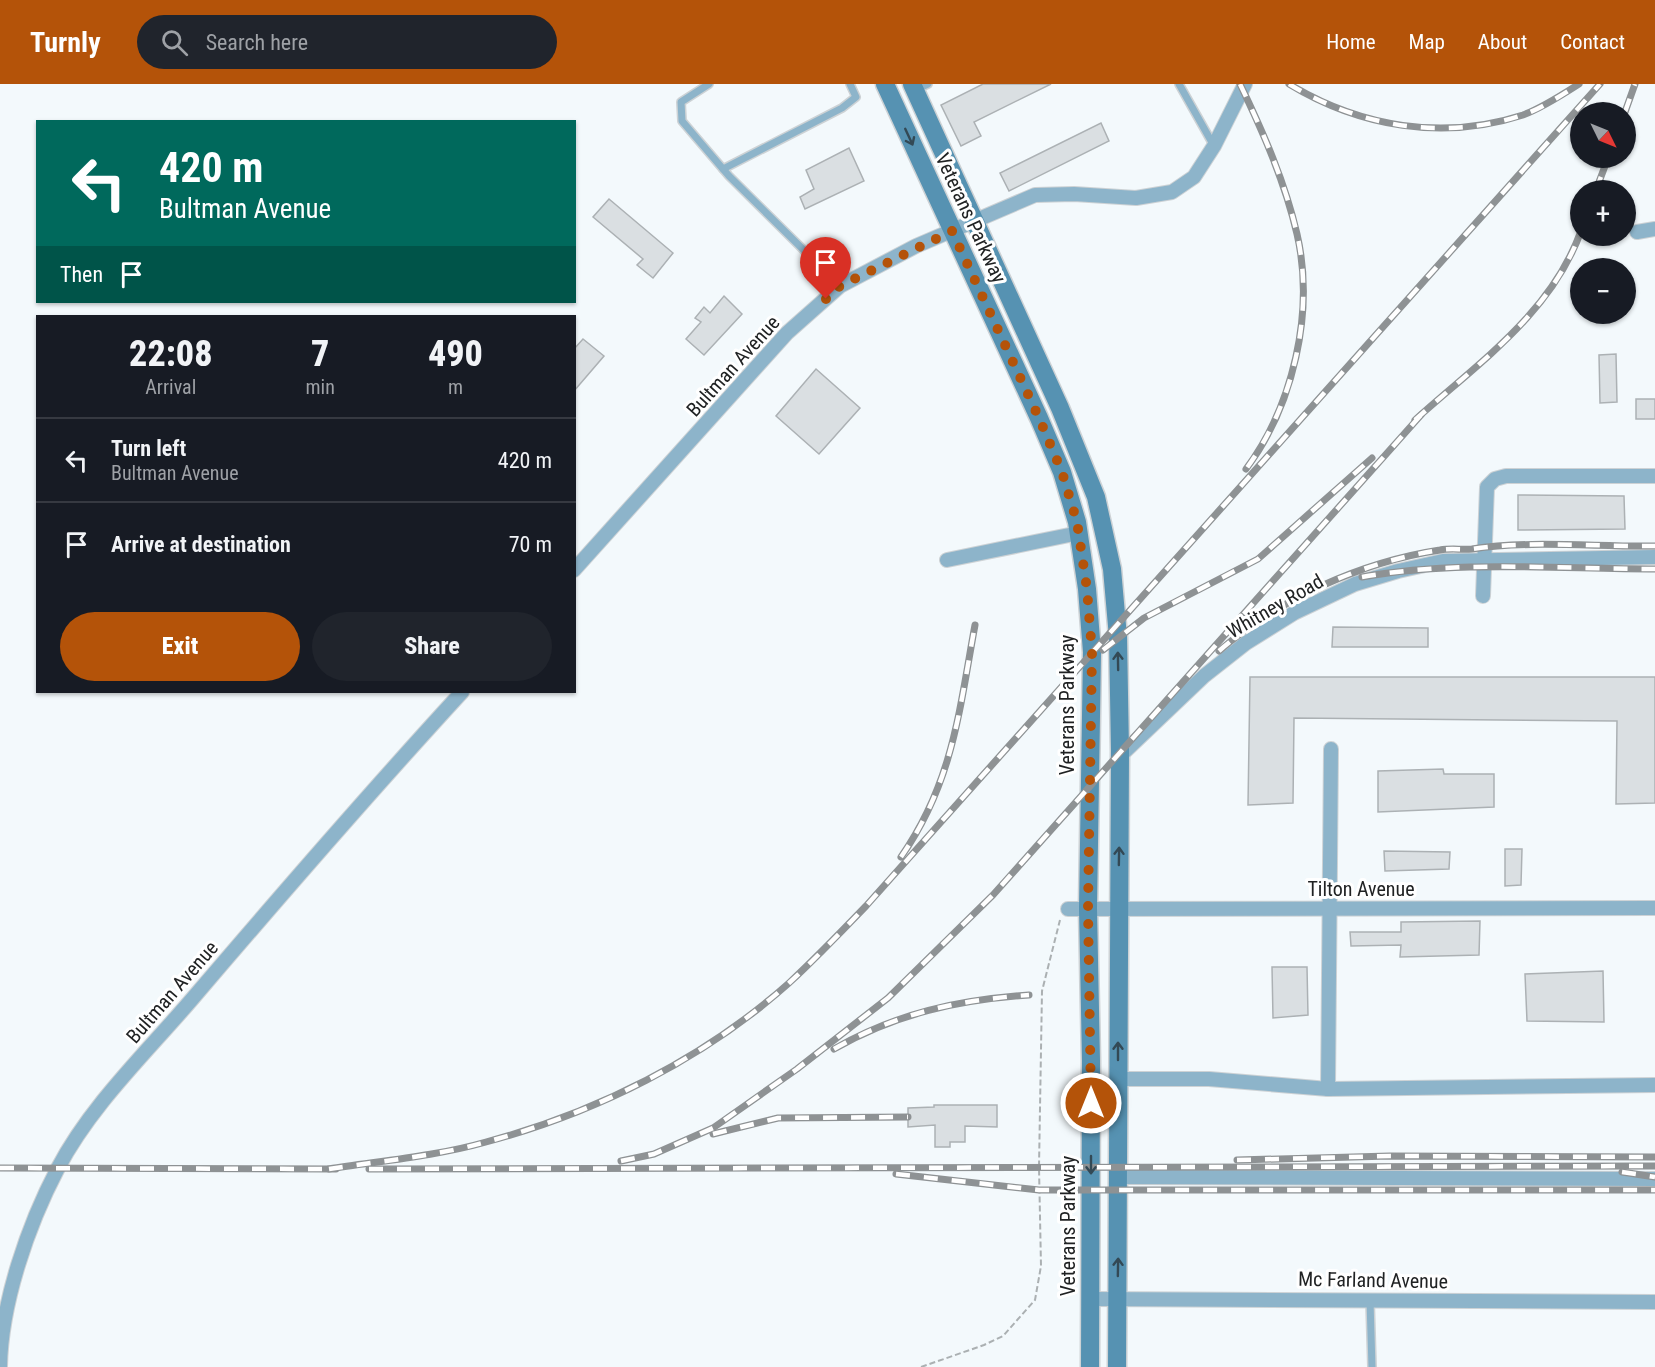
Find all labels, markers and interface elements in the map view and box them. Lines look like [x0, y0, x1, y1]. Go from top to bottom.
search box [137, 15, 557, 69]
text: Turnly [30, 26, 101, 59]
icon: search [158, 26, 191, 59]
text: Search here [206, 30, 308, 55]
text: Home [1326, 30, 1376, 54]
text: Map [1409, 30, 1445, 54]
text: About [1478, 30, 1527, 54]
text: Contact [1560, 30, 1625, 54]
north arrow [1570, 102, 1636, 168]
map controls [1570, 102, 1636, 324]
one-way arrow [904, 128, 916, 146]
text: 420 m [159, 143, 264, 192]
icon: left [60, 144, 138, 222]
street label: Veterans Parkway [930, 149, 1012, 287]
button: + [1570, 180, 1636, 246]
text: Bultman Avenue [159, 193, 331, 225]
pin [800, 237, 851, 299]
icon: arrive [809, 246, 842, 279]
icon: arrive [115, 258, 148, 291]
button: − [1570, 258, 1636, 324]
text: Then [60, 262, 103, 287]
street label: Bultman Avenue [681, 311, 785, 421]
text: 22:08 [129, 333, 212, 375]
text: 7 [311, 333, 329, 375]
text: 490 [428, 333, 483, 375]
text: Arrival [145, 375, 196, 399]
text: min [306, 375, 335, 399]
text: m [448, 375, 463, 399]
text: Turn left [111, 436, 186, 461]
icon: left [60, 444, 93, 477]
text: 420 m [498, 448, 552, 473]
text: Bultman Avenue [111, 461, 239, 485]
icon: arrive [60, 528, 93, 561]
text: Arrive at destination [111, 532, 291, 557]
text: 70 m [509, 532, 552, 557]
street label: Whitney Road [1222, 569, 1328, 643]
button: Exit [60, 612, 300, 681]
button: Share [312, 612, 552, 681]
street label: Veterans Parkway [1055, 635, 1079, 775]
one-way arrow [1112, 651, 1124, 671]
one-way arrow [1113, 846, 1124, 866]
street label: Tilton Avenue [1307, 877, 1415, 901]
street label: Bultman Avenue [121, 936, 223, 1048]
one-way arrow [1112, 1041, 1124, 1061]
position arrow [1059, 1071, 1123, 1135]
one-way arrow [1085, 1154, 1097, 1174]
street label: Veterans Parkway [1056, 1156, 1080, 1296]
one-way arrow [1112, 1257, 1124, 1277]
street label: Mc Farland Avenue [1298, 1267, 1448, 1293]

